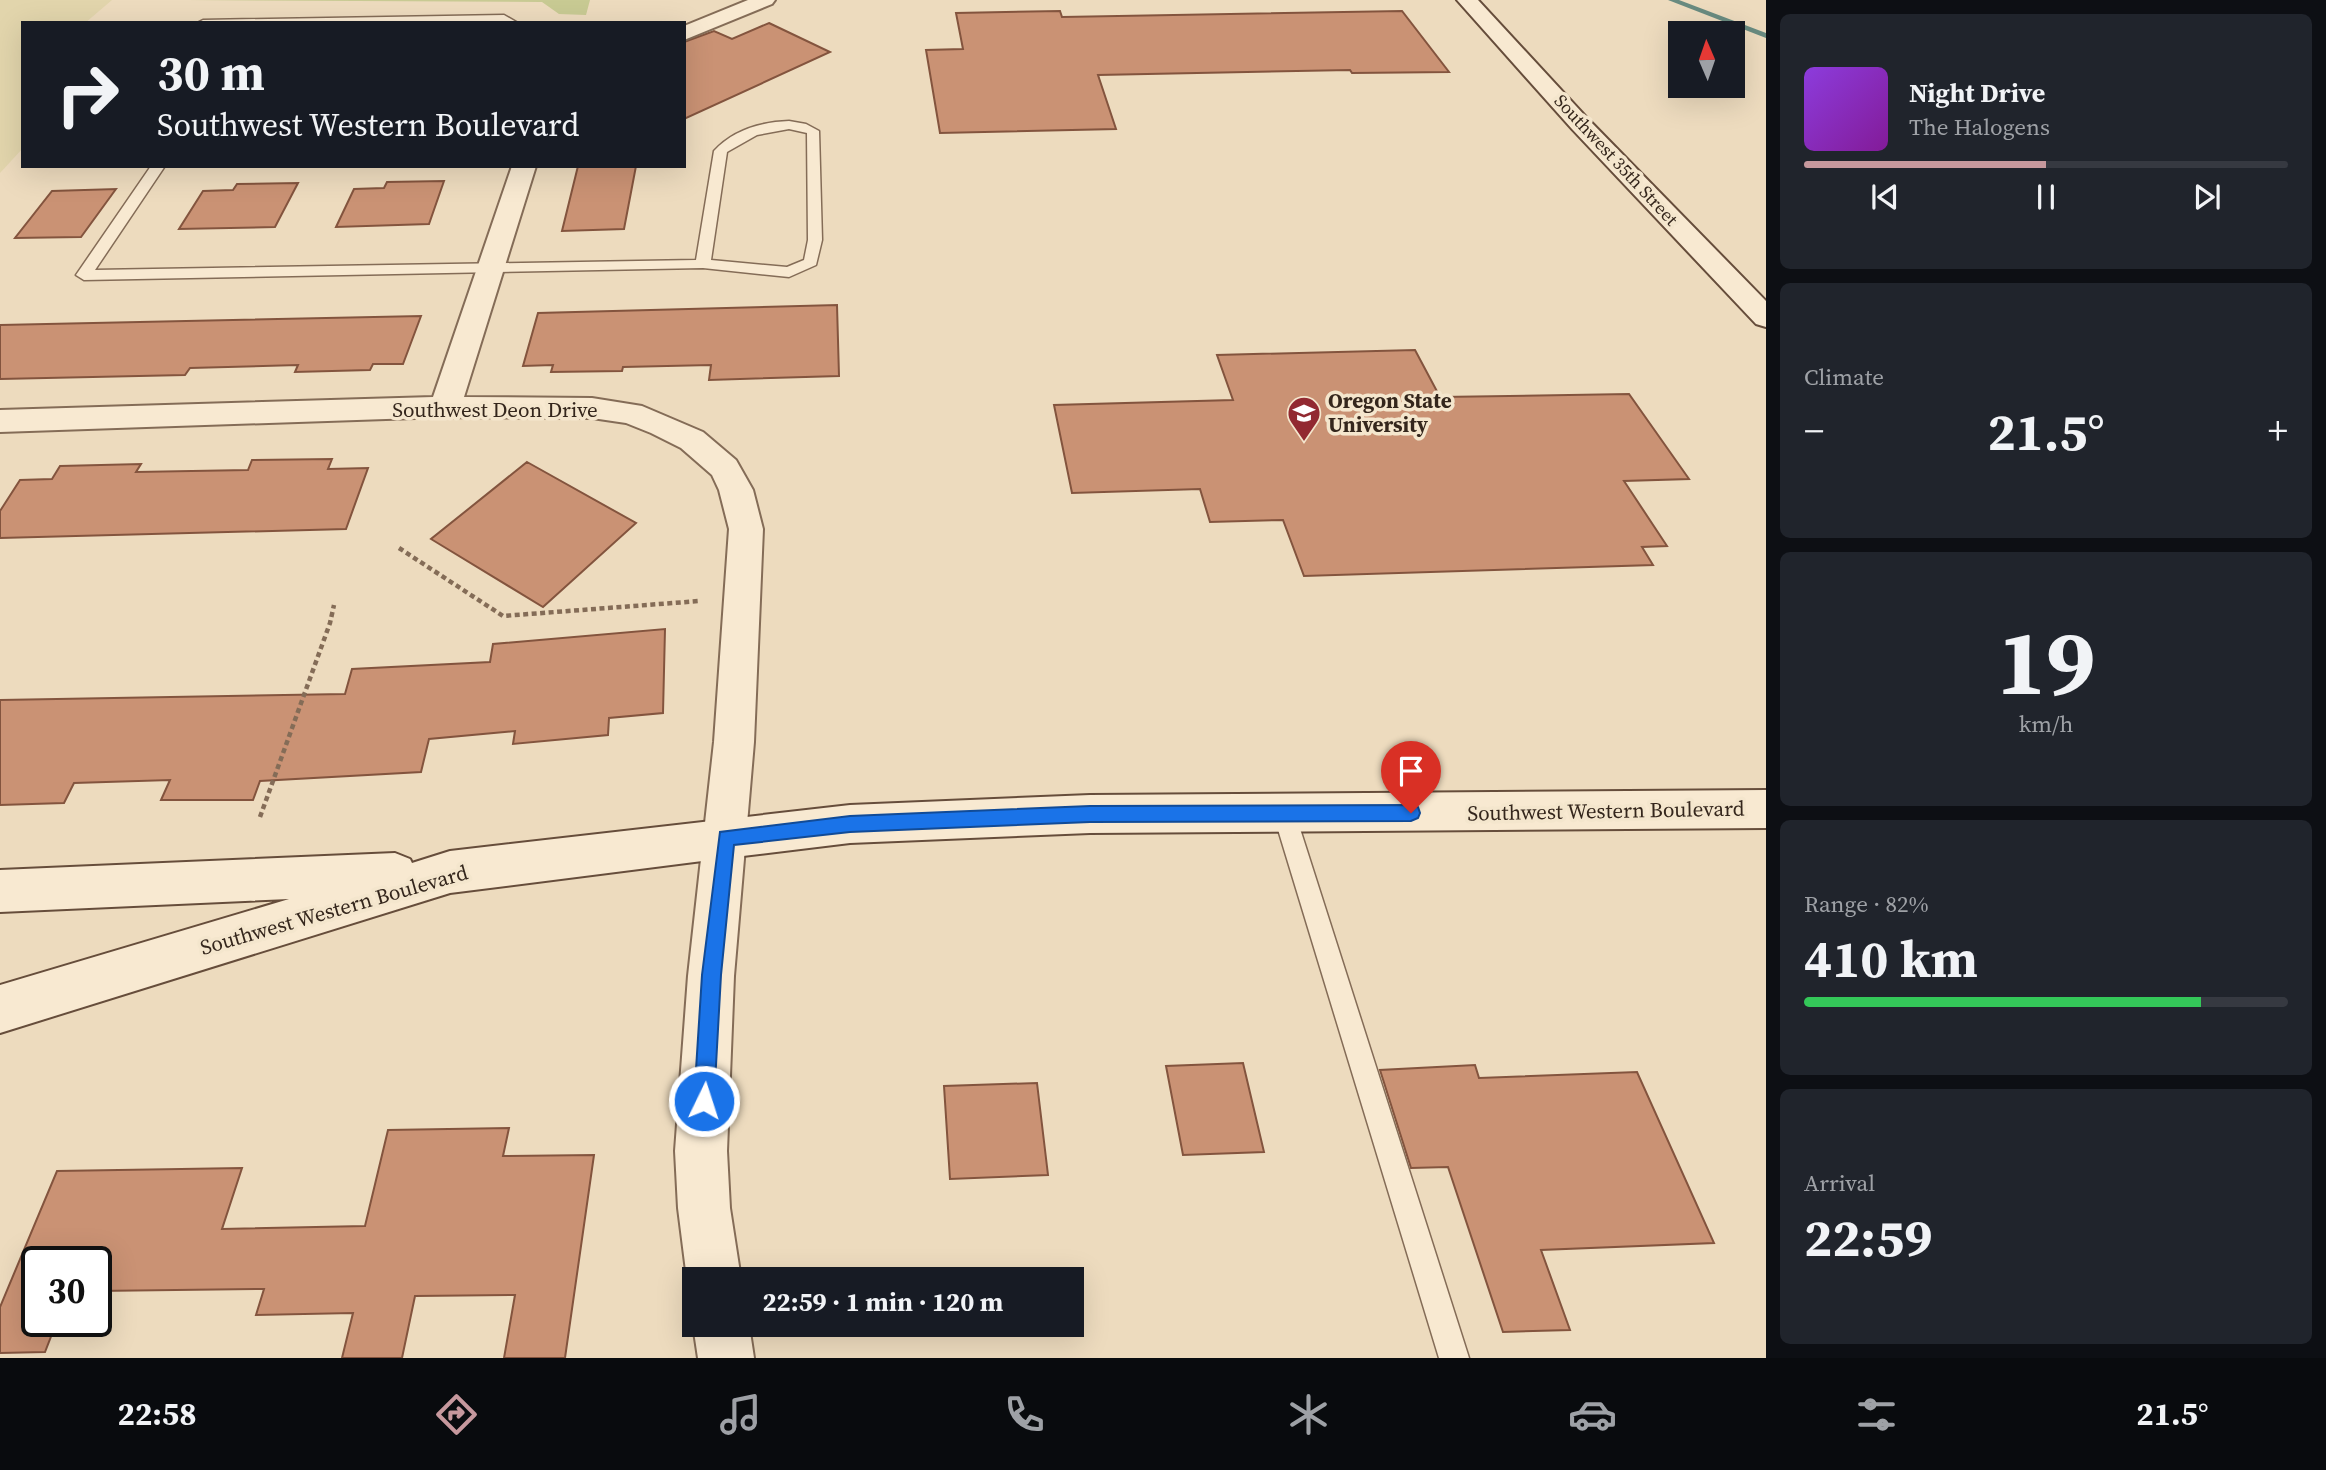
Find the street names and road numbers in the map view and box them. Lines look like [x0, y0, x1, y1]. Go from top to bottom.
street label: Southwest 35th Street [1549, 88, 1684, 231]
street label: Southwest Deon Drive [392, 395, 598, 424]
street label: Southwest Western Boulevard [1467, 794, 1745, 827]
street label: Southwest Western Boulevard [197, 857, 471, 962]

